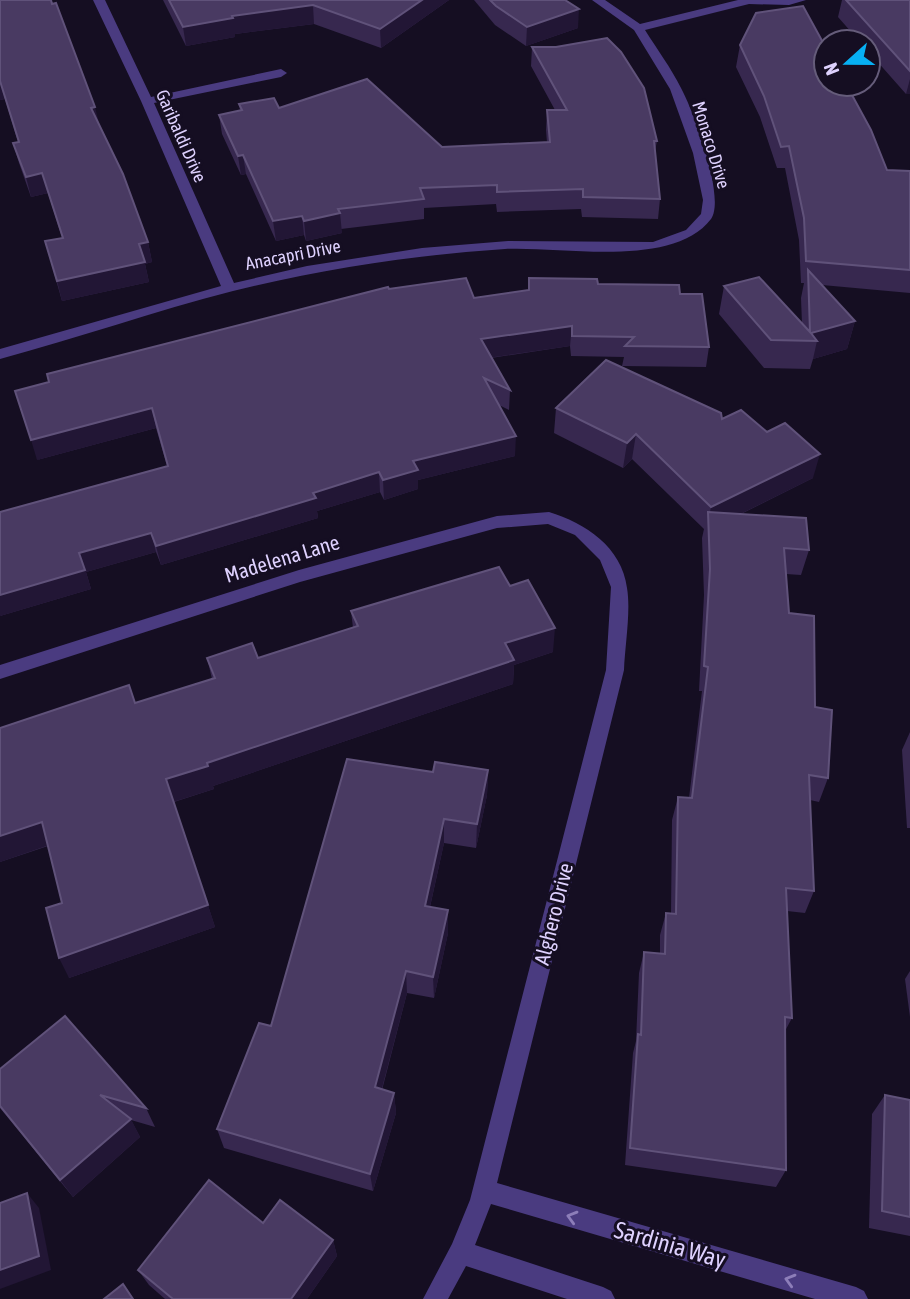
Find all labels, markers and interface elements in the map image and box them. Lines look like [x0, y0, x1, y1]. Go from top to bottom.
north arrow [812, 28, 882, 98]
text: N [819, 60, 843, 78]
street label: Garibaldi Drive [152, 86, 211, 185]
street label: Monaco Drive [688, 99, 735, 191]
street label: Anacapri Drive [244, 235, 342, 274]
street label: Madelena Lane [221, 529, 342, 587]
street label: Alghero Drive [529, 860, 577, 967]
one-way arrow [566, 1210, 578, 1225]
street label: Sardinia Way [611, 1216, 729, 1273]
one-way arrow [784, 1274, 796, 1288]

